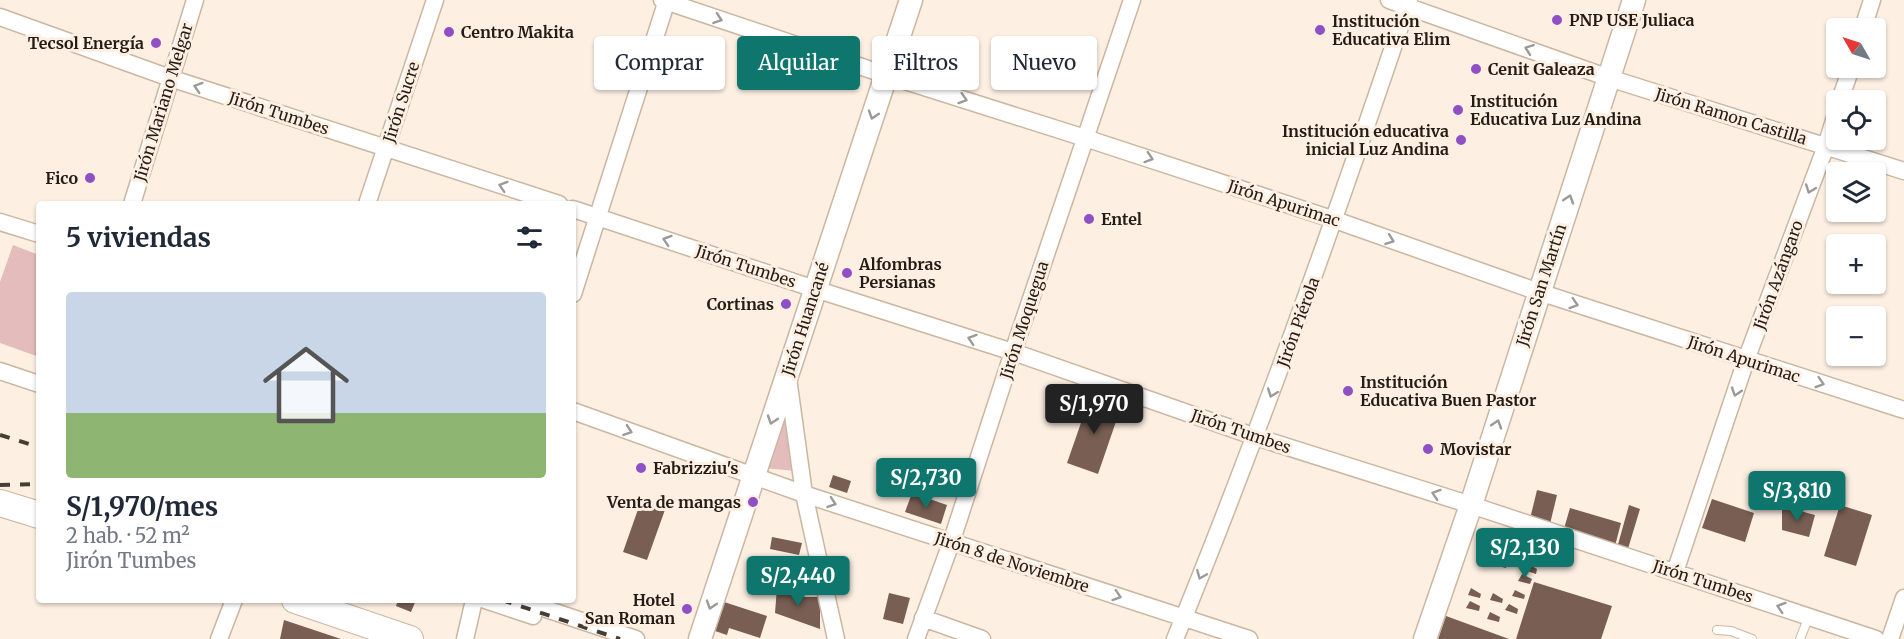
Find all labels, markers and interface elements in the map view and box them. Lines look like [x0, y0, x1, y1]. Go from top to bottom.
place label: PNP USE Juliaca [1569, 10, 1695, 30]
one-way arrow [712, 11, 723, 24]
place label: Institución Educativa Elim [1332, 11, 1450, 49]
marker: PNP USE Juliaca [1550, 13, 1564, 27]
north arrow [1826, 18, 1886, 78]
map controls [1826, 18, 1886, 366]
street label: Jirón Mariano Melgar [129, 20, 197, 185]
place label: Centro Makita [461, 22, 574, 42]
marker: Institución Educativa Elim [1313, 23, 1327, 37]
marker: Centro Makita [442, 25, 456, 39]
place label: Tecsol Energía [28, 33, 144, 53]
marker: Tecsol Energía [149, 36, 163, 50]
chip: Comprar [594, 36, 725, 90]
chip: Alquilar [737, 36, 860, 90]
chip: Filtros [872, 36, 979, 90]
chip: Nuevo [991, 36, 1097, 90]
one-way arrow [1524, 44, 1535, 57]
street label: Jirón Sucre [378, 59, 423, 146]
place label: Cenit Galeaza [1488, 59, 1595, 79]
marker: Cenit Galeaza [1469, 62, 1483, 76]
one-way arrow [193, 82, 204, 94]
street label: Jirón Ramon Castilla [1652, 83, 1810, 149]
street label: Jirón Tumbes [225, 87, 332, 139]
button: locate [1826, 90, 1886, 150]
place label: Institución Educativa Luz Andina [1470, 91, 1641, 129]
one-way arrow [957, 92, 968, 104]
marker: Institución Educativa Luz Andina [1451, 103, 1465, 117]
one-way arrow [868, 109, 880, 120]
place label: Institución educativa inicial Luz Andina [1282, 121, 1449, 159]
marker: Institución educativa inicial Luz Andina [1454, 133, 1468, 147]
one-way arrow [1143, 151, 1153, 164]
button: layers [1826, 162, 1886, 222]
place label: Fico [45, 168, 78, 188]
marker: Fico [83, 171, 97, 185]
street label: Jirón Apurimac [1224, 175, 1343, 231]
one-way arrow [498, 181, 509, 193]
one-way arrow [1804, 184, 1817, 194]
one-way arrow [1562, 194, 1575, 205]
place label: Entel [1101, 209, 1142, 229]
marker: Entel [1082, 212, 1096, 226]
street label: Jirón Azángaro [1749, 218, 1807, 333]
text: 5 viviendas [66, 221, 211, 254]
icon: filters [513, 221, 546, 254]
street label: Jirón San Martín [1511, 221, 1570, 350]
one-way arrow [1384, 232, 1395, 245]
one-way arrow [662, 234, 673, 247]
button: + [1826, 234, 1886, 294]
street label: Jirón Tumbes [692, 240, 799, 292]
place label: Alfombras Persianas [858, 254, 942, 292]
street label: Jirón Moquegua [995, 258, 1053, 382]
street label: Jirón Huancané [777, 260, 833, 379]
marker: Alfombras Persianas [840, 266, 854, 280]
street label: Jirón Piérola [1272, 274, 1324, 371]
place label: Cortinas [707, 294, 774, 314]
marker: Cortinas [779, 297, 793, 311]
one-way arrow [1568, 297, 1579, 309]
button: − [1826, 306, 1886, 366]
icon: home [252, 331, 360, 439]
street label: Jirón Apurimac [1684, 331, 1803, 387]
one-way arrow [967, 334, 978, 346]
place label: Institución Educativa Buen Pastor [1360, 372, 1537, 410]
one-way arrow [1814, 376, 1825, 388]
pin: S/1,970 [1039, 384, 1149, 435]
marker: Institución Educativa Buen Pastor [1341, 384, 1355, 398]
one-way arrow [1730, 386, 1743, 397]
one-way arrow [1266, 387, 1279, 398]
text: S/1,970 [1059, 391, 1129, 416]
street label: Jirón Tumbes [1187, 404, 1294, 457]
one-way arrow [767, 414, 779, 425]
one-way arrow [1490, 419, 1502, 430]
one-way arrow [622, 423, 633, 436]
place label: Movistar [1440, 439, 1512, 459]
marker: Movistar [1421, 442, 1435, 456]
place label: Fabrizziu's [653, 458, 739, 478]
pin: S/2,730 [871, 458, 981, 509]
marker: Fabrizziu's [634, 461, 648, 475]
text: S/2,730 [890, 465, 962, 490]
pin: S/3,810 [1742, 471, 1852, 522]
text: S/3,810 [1762, 478, 1832, 503]
one-way arrow [1431, 488, 1442, 501]
text: S/1,970/mes [66, 490, 218, 523]
place label: Venta de mangas [606, 492, 741, 512]
marker: Venta de mangas [746, 495, 760, 509]
one-way arrow [826, 496, 837, 508]
text: 2 hab. · 52 m² [66, 523, 190, 548]
street label: Jirón 8 de Noviembre [931, 527, 1092, 596]
pin: S/2,130 [1470, 528, 1580, 579]
text: S/2,130 [1490, 535, 1560, 560]
text: Jirón Tumbes [66, 548, 196, 573]
street label: Jirón Tumbes [1649, 555, 1756, 607]
pin: S/2,440 [743, 556, 853, 607]
text: S/2,440 [761, 563, 835, 588]
one-way arrow [1196, 569, 1208, 580]
one-way arrow [1111, 589, 1122, 602]
place label: Hotel San Roman [585, 590, 675, 628]
one-way arrow [706, 599, 718, 610]
marker: Hotel San Roman [680, 602, 694, 616]
one-way arrow [1776, 602, 1787, 614]

